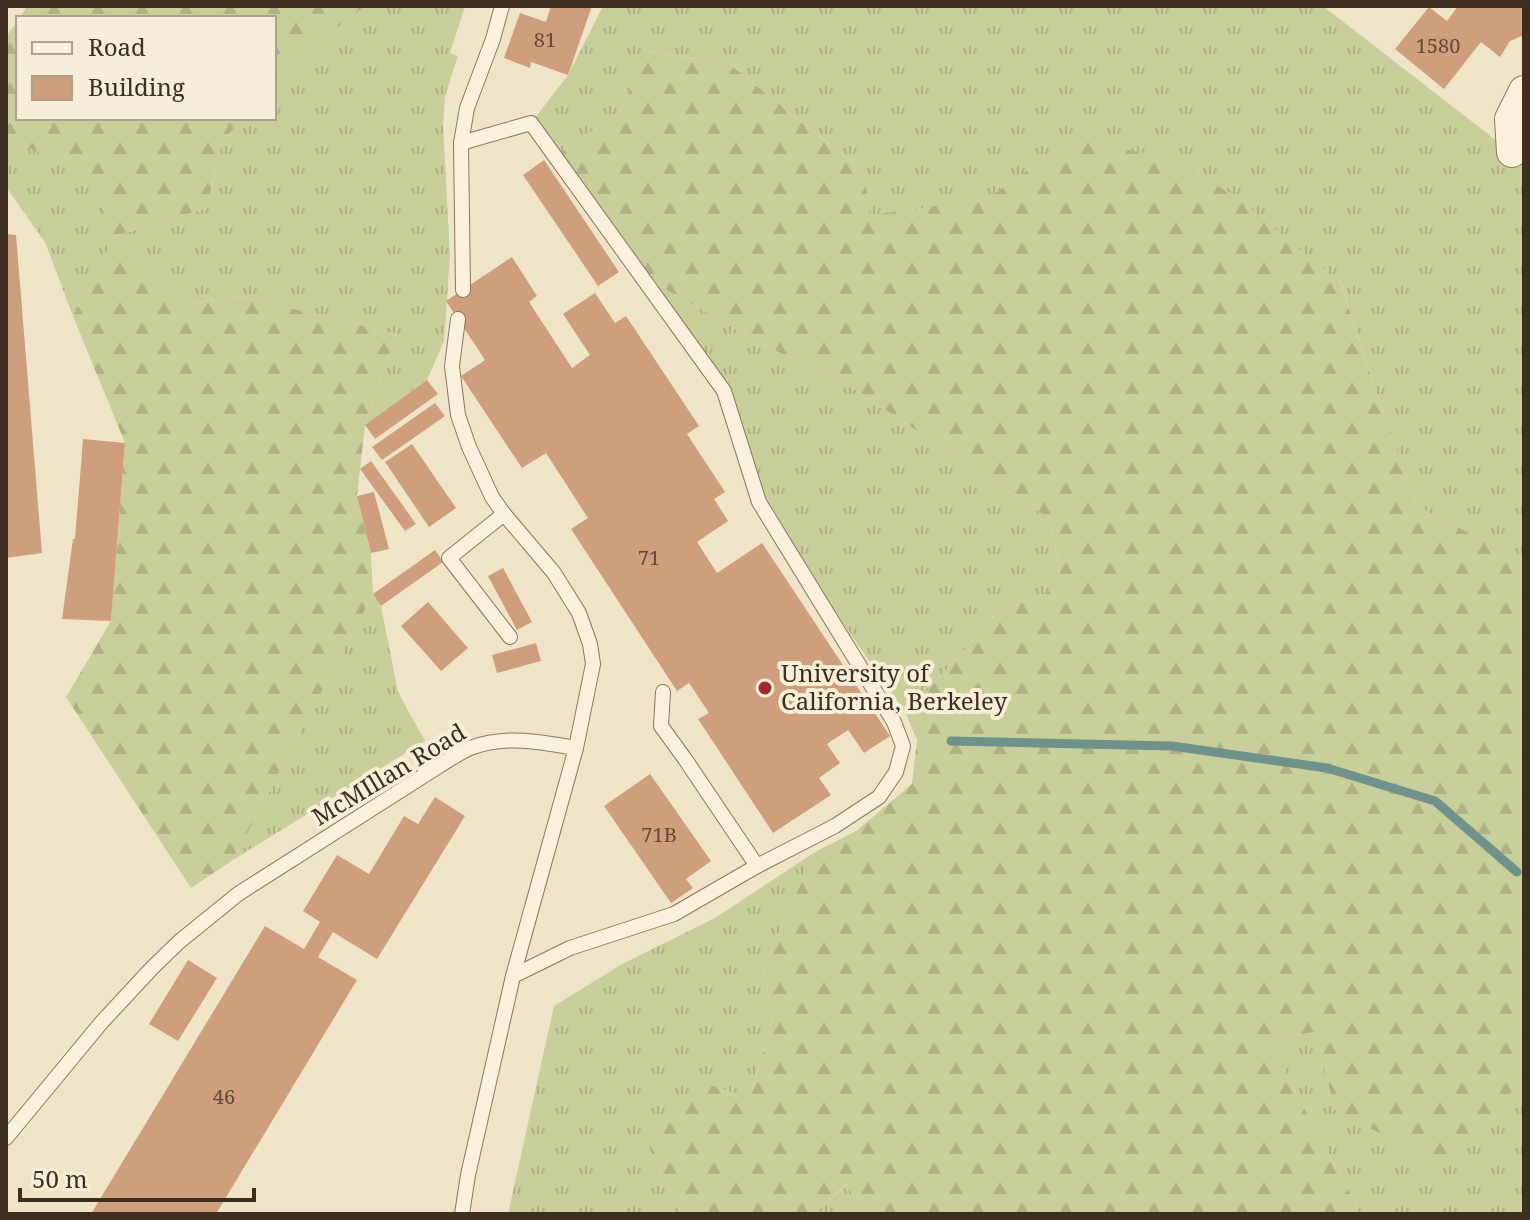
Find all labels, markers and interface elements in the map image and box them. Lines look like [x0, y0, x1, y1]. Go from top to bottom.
legend [16, 16, 276, 120]
house number: 81 [534, 26, 556, 53]
text: Road [88, 30, 146, 63]
house number: 1580 [1416, 32, 1460, 59]
text: Building [88, 70, 185, 103]
house number: 71 [638, 544, 660, 571]
place label: University of California, Berkeley [781, 656, 1008, 717]
marker: University of California, Berkeley [756, 679, 774, 697]
street label: McMIllan Road [305, 715, 471, 833]
house number: 71B [641, 821, 677, 848]
house number: 46 [213, 1083, 235, 1110]
scale bar [20, 1152, 254, 1202]
text: 50 m [32, 1162, 88, 1195]

